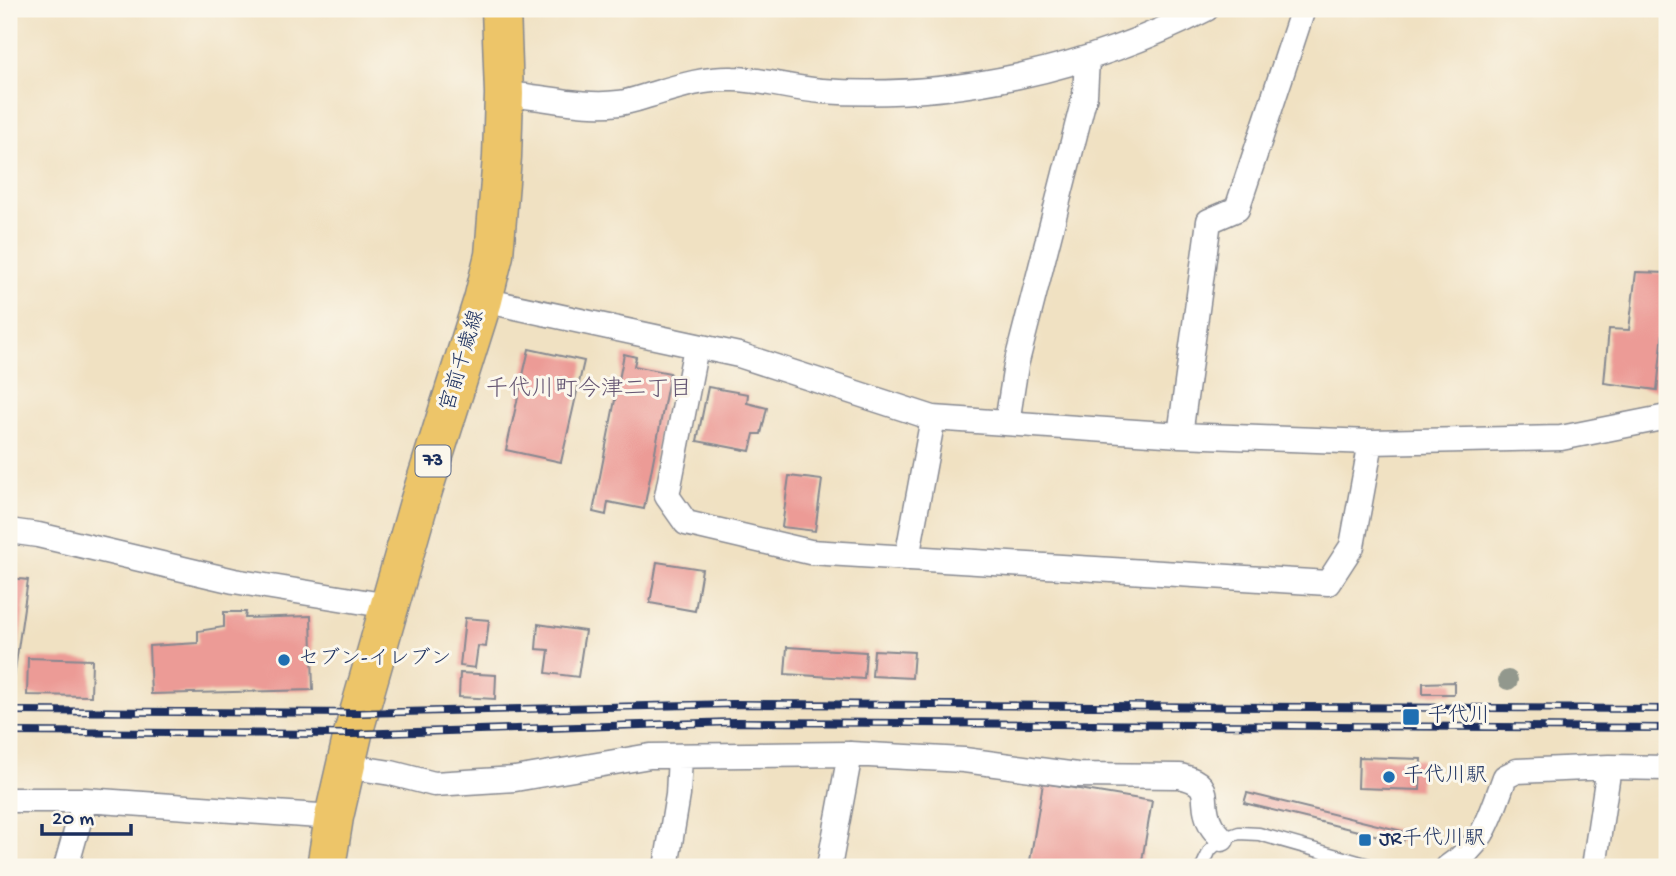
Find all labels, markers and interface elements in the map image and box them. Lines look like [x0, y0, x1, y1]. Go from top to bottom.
street label: 宮前千歳線 [436, 307, 491, 415]
district label: 千代川町今津二丁目 [486, 376, 693, 404]
road number: 73 [416, 446, 450, 476]
place label: セブン-イレブン [298, 647, 452, 673]
marker: セブン-イレブン [276, 652, 292, 668]
place label: 千代川 [1427, 703, 1490, 730]
marker: 千代川 [1401, 707, 1421, 727]
place label: 千代川駅 [1403, 763, 1487, 790]
marker: 千代川駅 [1381, 769, 1397, 785]
scale bar [42, 792, 131, 836]
text: 20 m [52, 808, 94, 833]
place label: JR千代川駅 [1379, 826, 1485, 853]
marker: JR千代川駅 [1357, 832, 1373, 848]

